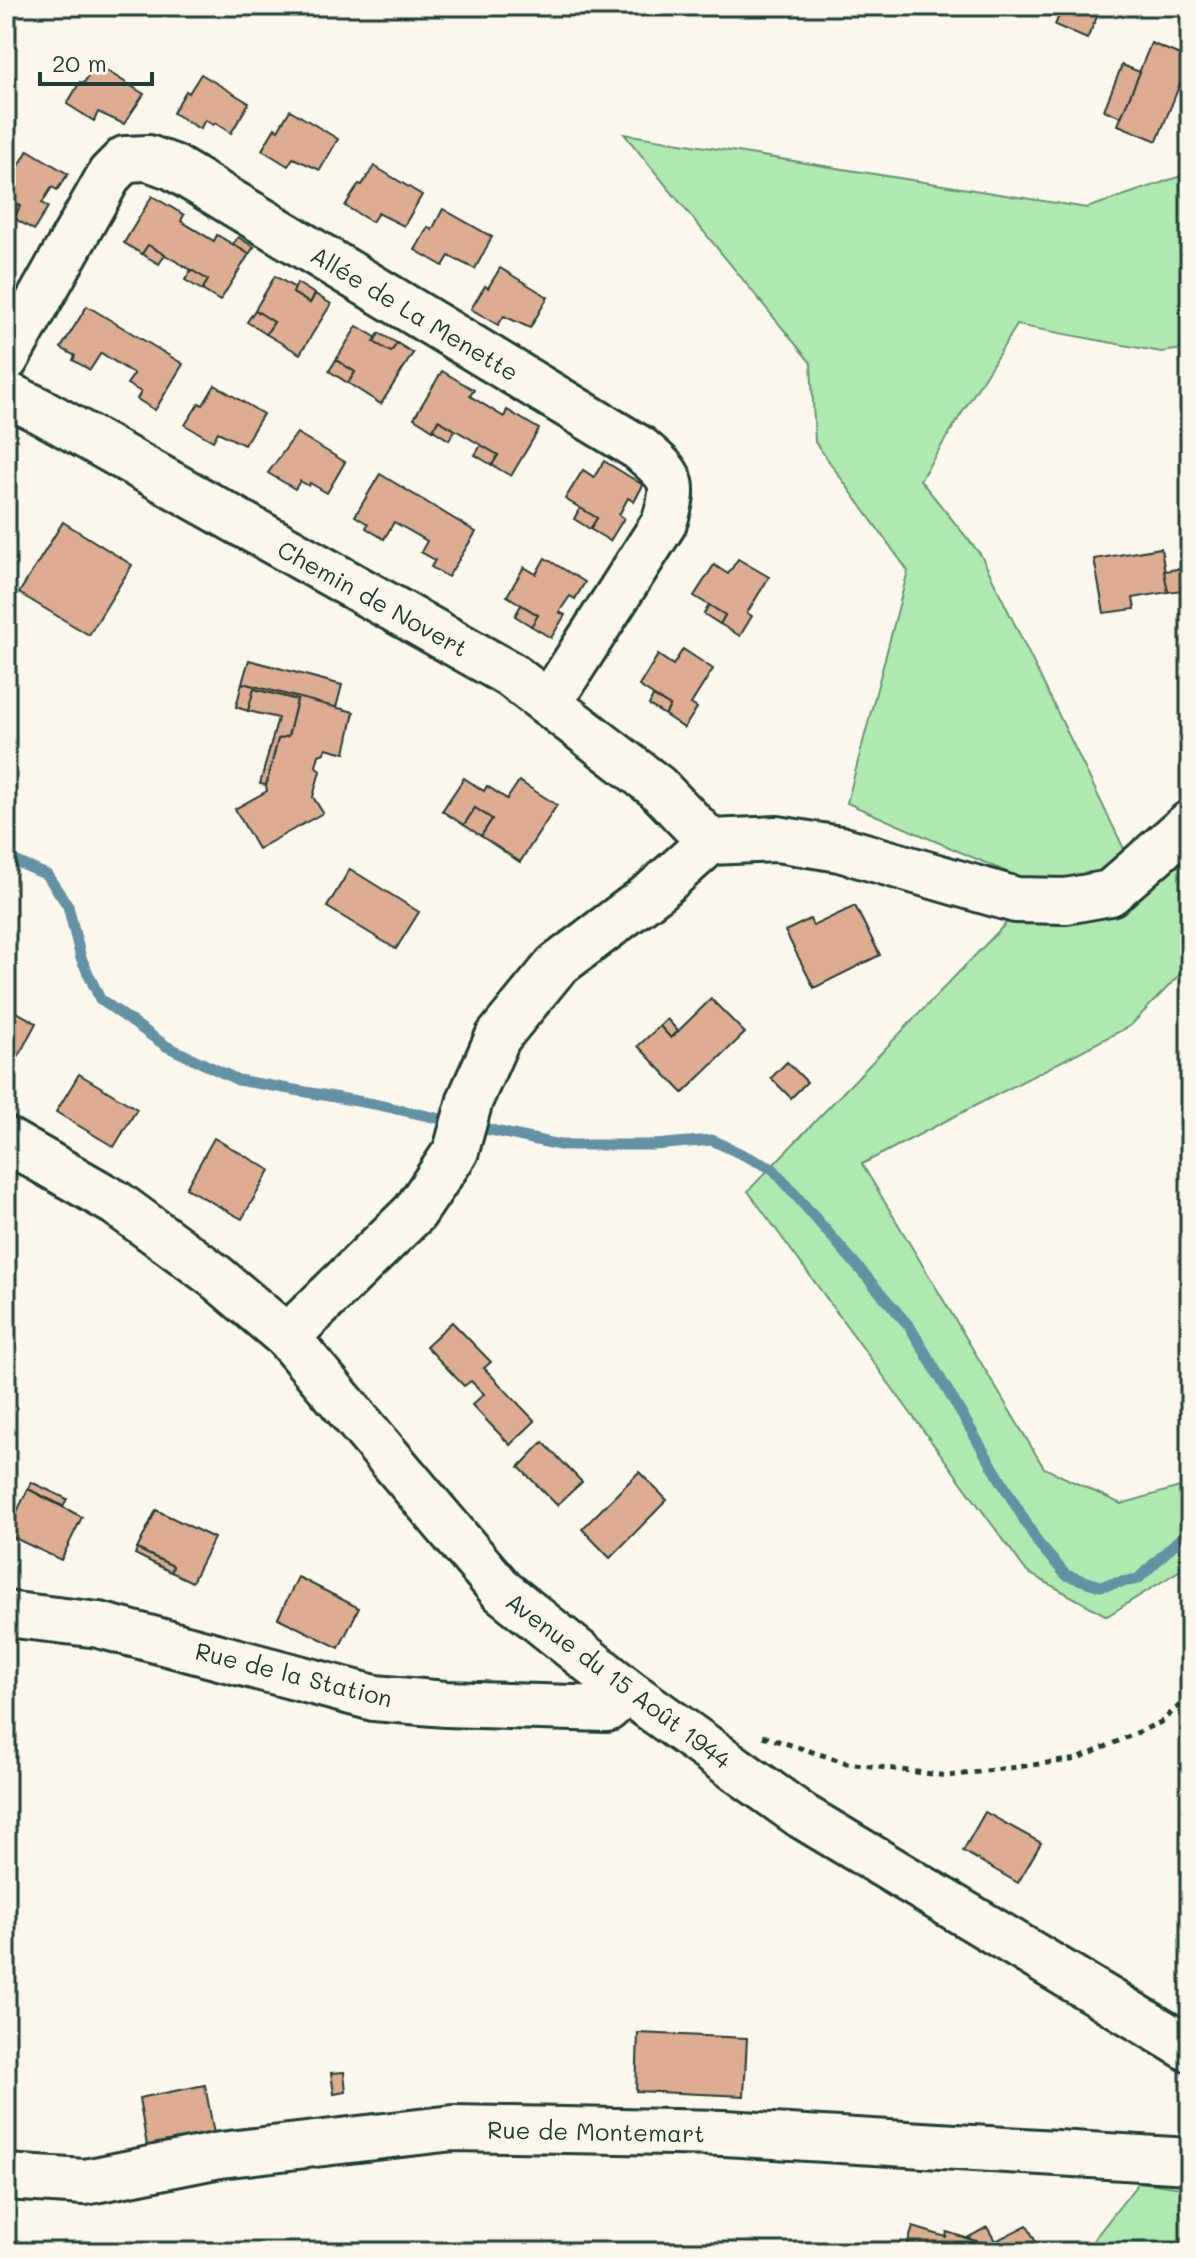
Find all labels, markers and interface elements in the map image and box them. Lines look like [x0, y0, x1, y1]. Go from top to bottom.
scale bar [40, 36, 152, 86]
text: 20 m [52, 47, 107, 78]
street label: Allée de La Menette [305, 239, 525, 387]
street label: Chemin de Novert [272, 533, 474, 663]
street label: Avenue du 15 Août 1944 [500, 1585, 738, 1775]
street label: Rue de la Station [192, 1635, 396, 1713]
street label: Rue de Montemart [487, 2114, 705, 2148]

